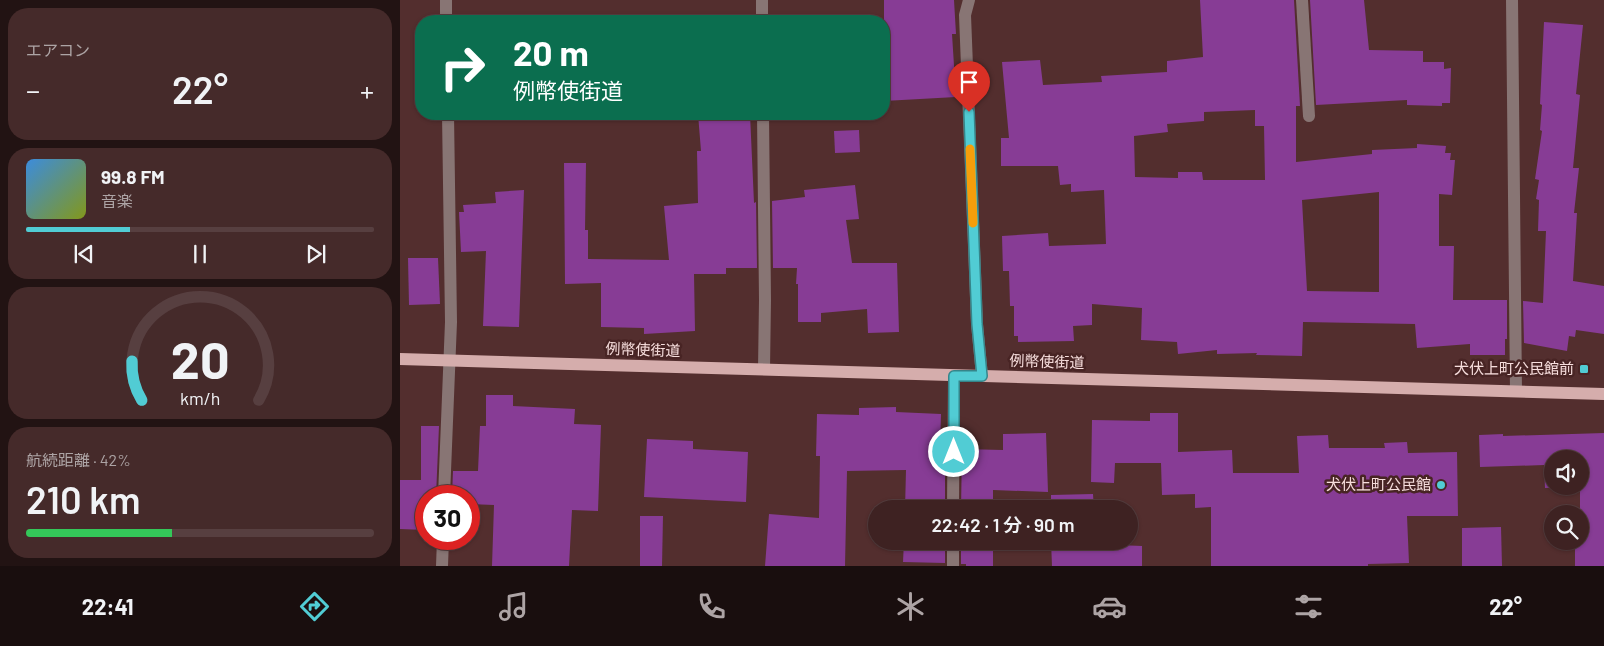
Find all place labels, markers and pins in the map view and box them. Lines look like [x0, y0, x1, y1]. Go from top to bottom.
pin [948, 61, 990, 112]
place label: 犬伏上町公民館前 [1454, 359, 1574, 377]
marker: 犬伏上町公民館前 [1578, 363, 1590, 375]
place label: 犬伏上町公民館 [1326, 475, 1431, 493]
marker: 犬伏上町公民館 [1435, 479, 1447, 491]

